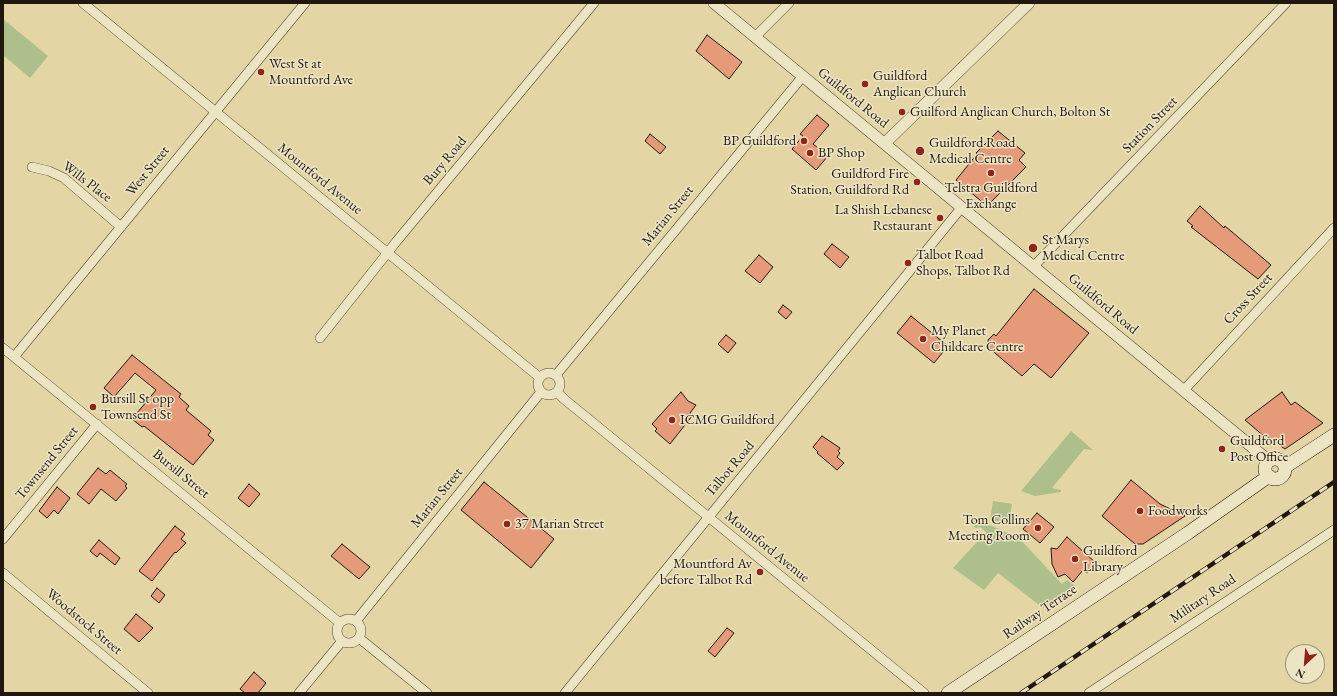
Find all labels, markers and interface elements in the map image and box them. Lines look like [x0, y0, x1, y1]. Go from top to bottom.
place label: West St at Mountford Ave [269, 56, 353, 88]
street label: Guildford Road [814, 64, 892, 132]
marker: West St at Mountford Ave [256, 67, 266, 77]
place label: Guildford Anglican Church [873, 68, 966, 100]
marker: Guildford Anglican Church [860, 79, 870, 89]
street label: Station Street [1119, 93, 1181, 157]
place label: Guilford Anglican Church, Bolton St [910, 104, 1110, 120]
marker: Guilford Anglican Church, Bolton St [897, 107, 907, 117]
street label: Bury Road [420, 133, 470, 189]
place label: BP Guildford [723, 133, 796, 149]
place label: Guildford Road Medical Centre [929, 135, 1015, 168]
marker: BP Guildford [799, 136, 809, 146]
street label: Mountford Avenue [274, 140, 366, 218]
street label: West Street [123, 143, 173, 199]
place label: BP Shop [818, 145, 865, 161]
marker: Guildford Road Medical Centre [914, 145, 926, 157]
marker: BP Shop [805, 148, 815, 158]
street label: Wills Place [59, 158, 115, 206]
place label: Guildford Fire Station, Guildford Rd [790, 166, 909, 198]
marker: Telstra Guildford Exchange [986, 168, 996, 178]
marker: Guildford Fire Station, Guildford Rd [912, 177, 922, 187]
place label: Telstra Guildford Exchange [945, 180, 1037, 212]
street label: Marian Street [639, 183, 697, 249]
place label: La Shish Lebanese Restaurant [835, 202, 932, 234]
marker: La Shish Lebanese Restaurant [935, 213, 945, 223]
place label: St Marys Medical Centre [1042, 232, 1125, 264]
marker: St Marys Medical Centre [1027, 242, 1039, 254]
place label: Talbot Road Shops, Talbot Rd [916, 247, 1010, 280]
marker: Talbot Road Shops, Talbot Rd [903, 258, 913, 268]
street label: Guildford Road [1065, 270, 1141, 338]
street label: Cross Street [1220, 270, 1276, 328]
place label: My Planet Childcare Centre [931, 323, 1023, 356]
marker: My Planet Childcare Centre [918, 334, 928, 344]
place label: Bursill St opp Townsend St [101, 391, 174, 424]
marker: Bursill St opp Townsend St [88, 402, 98, 412]
place label: ICMG Guildford [680, 412, 775, 428]
marker: ICMG Guildford [667, 415, 677, 425]
street label: Townsend Street [12, 423, 82, 503]
place label: Guildford Post Office [1230, 433, 1288, 466]
street label: Talbot Road [702, 438, 758, 500]
marker: Guildford Post Office [1217, 444, 1227, 454]
street label: Bursill Street [149, 446, 213, 502]
street label: Marian Street [408, 465, 466, 531]
place label: Foodworks [1148, 503, 1208, 519]
marker: Foodworks [1135, 506, 1145, 516]
street label: Mountford Avenue [721, 508, 813, 586]
place label: Tom Collins Meeting Room [948, 512, 1030, 544]
place label: 37 Marian Street [515, 516, 604, 532]
marker: 37 Marian Street [502, 519, 512, 529]
marker: Tom Collins Meeting Room [1033, 523, 1043, 533]
place label: Guildford Library [1083, 543, 1137, 576]
marker: Guildford Library [1070, 554, 1080, 564]
place label: Mountford Av before Talbot Rd [660, 556, 752, 588]
marker: Mountford Av before Talbot Rd [755, 567, 765, 577]
street label: Military Road [1167, 571, 1239, 627]
street label: Railway Terrace [1000, 581, 1080, 643]
street label: Woodstock Street [43, 585, 125, 659]
north arrow [1285, 644, 1325, 684]
text: N [1293, 666, 1307, 682]

